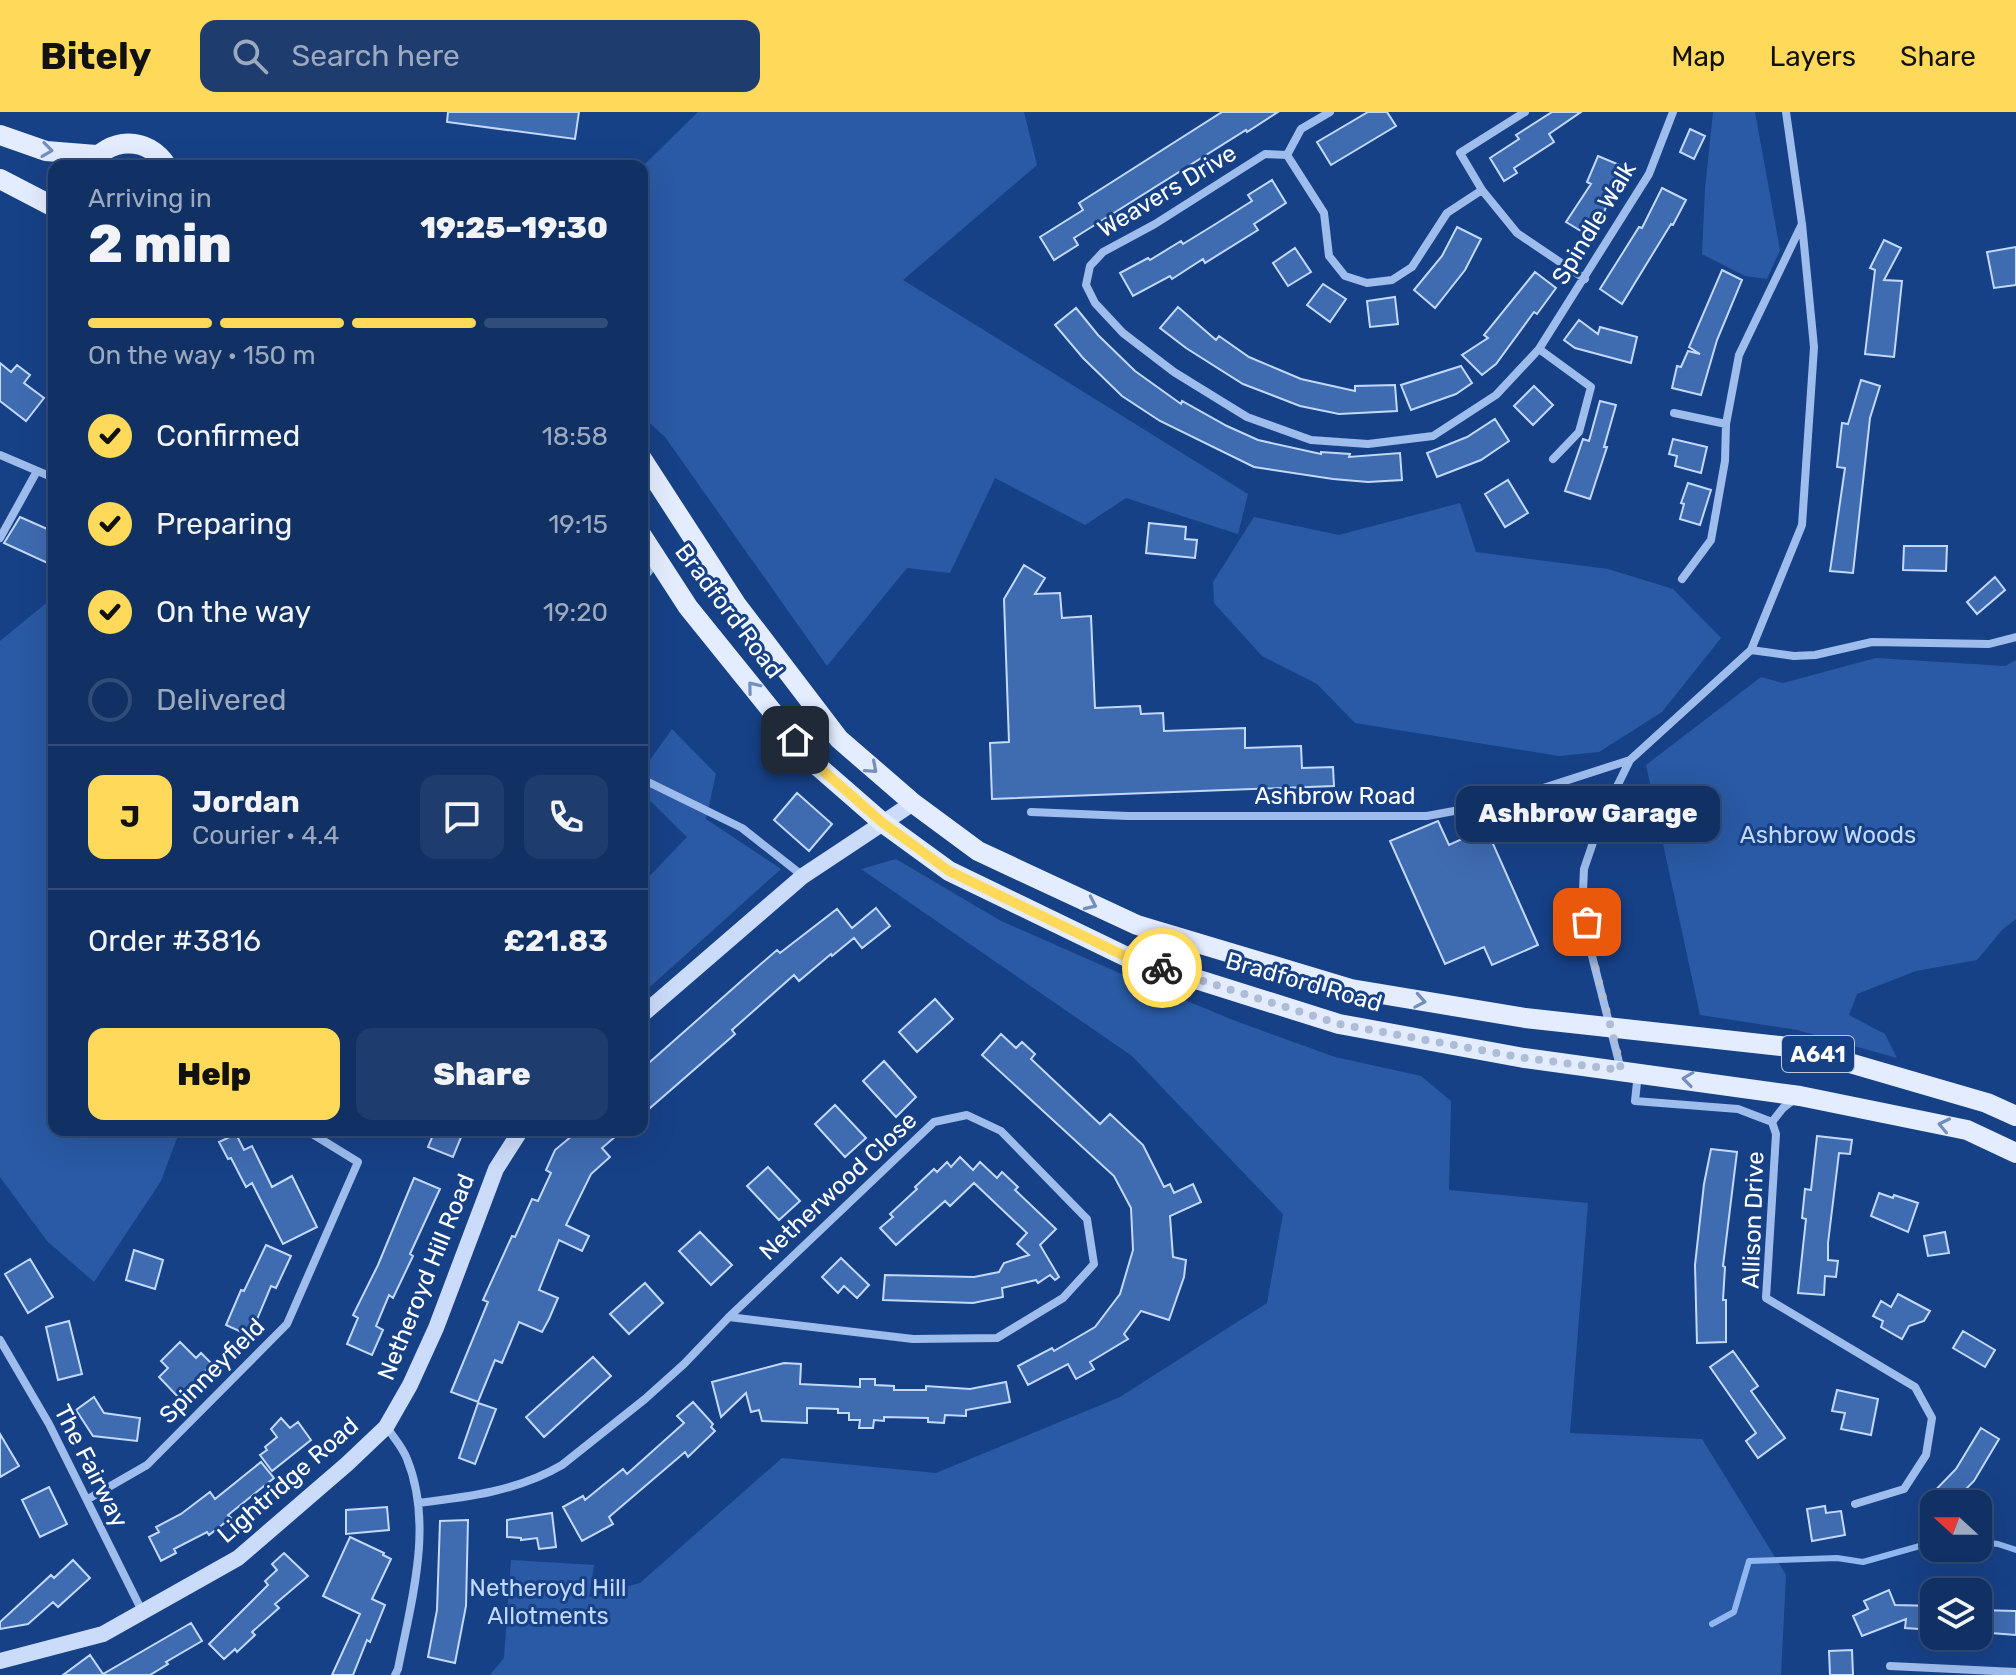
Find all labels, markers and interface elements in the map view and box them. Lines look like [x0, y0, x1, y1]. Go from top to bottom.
search box [200, 20, 760, 92]
text: Bitely [40, 33, 152, 79]
icon: search [228, 34, 272, 78]
text: Search here [292, 38, 460, 74]
text: Map [1671, 40, 1726, 73]
text: Layers [1770, 40, 1856, 73]
text: Share [1900, 40, 1976, 73]
street label: Weavers Drive [1093, 139, 1241, 243]
one-way arrow [40, 141, 54, 158]
street label: Spindle Walk [1546, 156, 1642, 290]
text: Arriving in [88, 183, 212, 214]
text: 19:25–19:30 [420, 210, 608, 246]
text: 2 min [88, 213, 232, 275]
text: On the way · 150 m [88, 340, 316, 371]
icon: check [88, 414, 132, 458]
text: Confirmed [156, 418, 300, 454]
text: 18:58 [542, 421, 608, 452]
icon: check [88, 502, 132, 546]
text: Preparing [156, 506, 292, 542]
text: 19:15 [548, 509, 608, 540]
street label: Bradford Road [669, 538, 789, 684]
icon: check [88, 590, 132, 634]
text: On the way [156, 594, 311, 630]
text: 19:20 [543, 597, 608, 628]
one-way arrow [748, 681, 762, 696]
text: Delivered [156, 682, 287, 718]
pin [761, 706, 829, 774]
icon: home [773, 718, 817, 762]
one-way arrow [862, 758, 877, 772]
button: chat [420, 775, 504, 859]
button: phone [524, 775, 608, 859]
street label: Ashbrow Road [1254, 782, 1416, 810]
text: Jordan [192, 784, 300, 820]
callout: Ashbrow Garage [1455, 786, 1719, 842]
text: Ashbrow Garage [1478, 798, 1698, 829]
text: J [120, 799, 140, 835]
text: Courier · 4.4 [192, 820, 339, 851]
park label: Ashbrow Woods [1740, 821, 1916, 849]
pin [1553, 888, 1621, 956]
one-way arrow [1083, 894, 1098, 910]
icon: bag [1565, 900, 1609, 944]
text: Order #3816 [88, 923, 261, 959]
text: £21.83 [503, 923, 608, 959]
courier [1122, 928, 1202, 1008]
icon: bike [1140, 946, 1184, 990]
street label: Bradford Road [1223, 946, 1385, 1018]
one-way arrow [1413, 992, 1427, 1009]
button: Help [88, 1028, 340, 1120]
button: Share [356, 1028, 608, 1120]
road number: A641 [1782, 1036, 1854, 1072]
one-way arrow [1681, 1071, 1695, 1088]
street label: Netherwood Close [754, 1106, 922, 1266]
one-way arrow [1937, 1117, 1951, 1134]
street label: Allison Drive [1737, 1151, 1769, 1289]
street label: Netheroyd Hill Road [372, 1170, 480, 1384]
street label: Spinneyfield [154, 1313, 270, 1429]
street label: The Fairway [48, 1400, 134, 1532]
street label: Lightridge Road [212, 1411, 364, 1549]
north arrow [1920, 1490, 1992, 1562]
map controls [1920, 1490, 1992, 1650]
park label: Netheroyd Hill Allotments [469, 1574, 627, 1630]
button: layers [1920, 1578, 1992, 1650]

